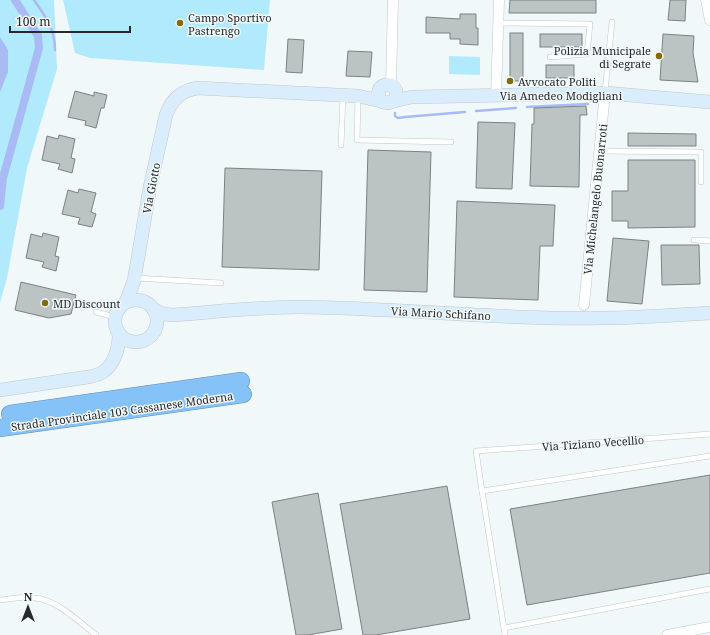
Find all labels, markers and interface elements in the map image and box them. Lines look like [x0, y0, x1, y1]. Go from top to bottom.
scale bar [10, 8, 130, 34]
place label: Campo Sportivo Pastrengo [188, 10, 272, 38]
text: 100 m [16, 13, 51, 30]
marker: Campo Sportivo Pastrengo [175, 18, 185, 28]
place label: Polizia Municipale di Segrate [554, 43, 651, 71]
marker: Polizia Municipale di Segrate [654, 51, 664, 61]
place label: Avvocato Politi [518, 74, 597, 89]
marker: Avvocato Politi [505, 76, 515, 86]
street label: Via Amedeo Modigliani [500, 88, 623, 103]
street label: Via Michelangelo Buonarroti [580, 123, 610, 275]
street label: Via Giotto [139, 161, 163, 215]
place label: MD Discount [53, 296, 120, 311]
marker: MD Discount [40, 298, 50, 308]
street label: Via Mario Schifano [391, 303, 491, 323]
street label: Strada Provinciale 103 Cassanese Moderna [10, 388, 234, 434]
street label: Via Tiziano Vecellio [541, 432, 645, 454]
north arrow [8, 587, 48, 627]
text: N [24, 589, 33, 604]

